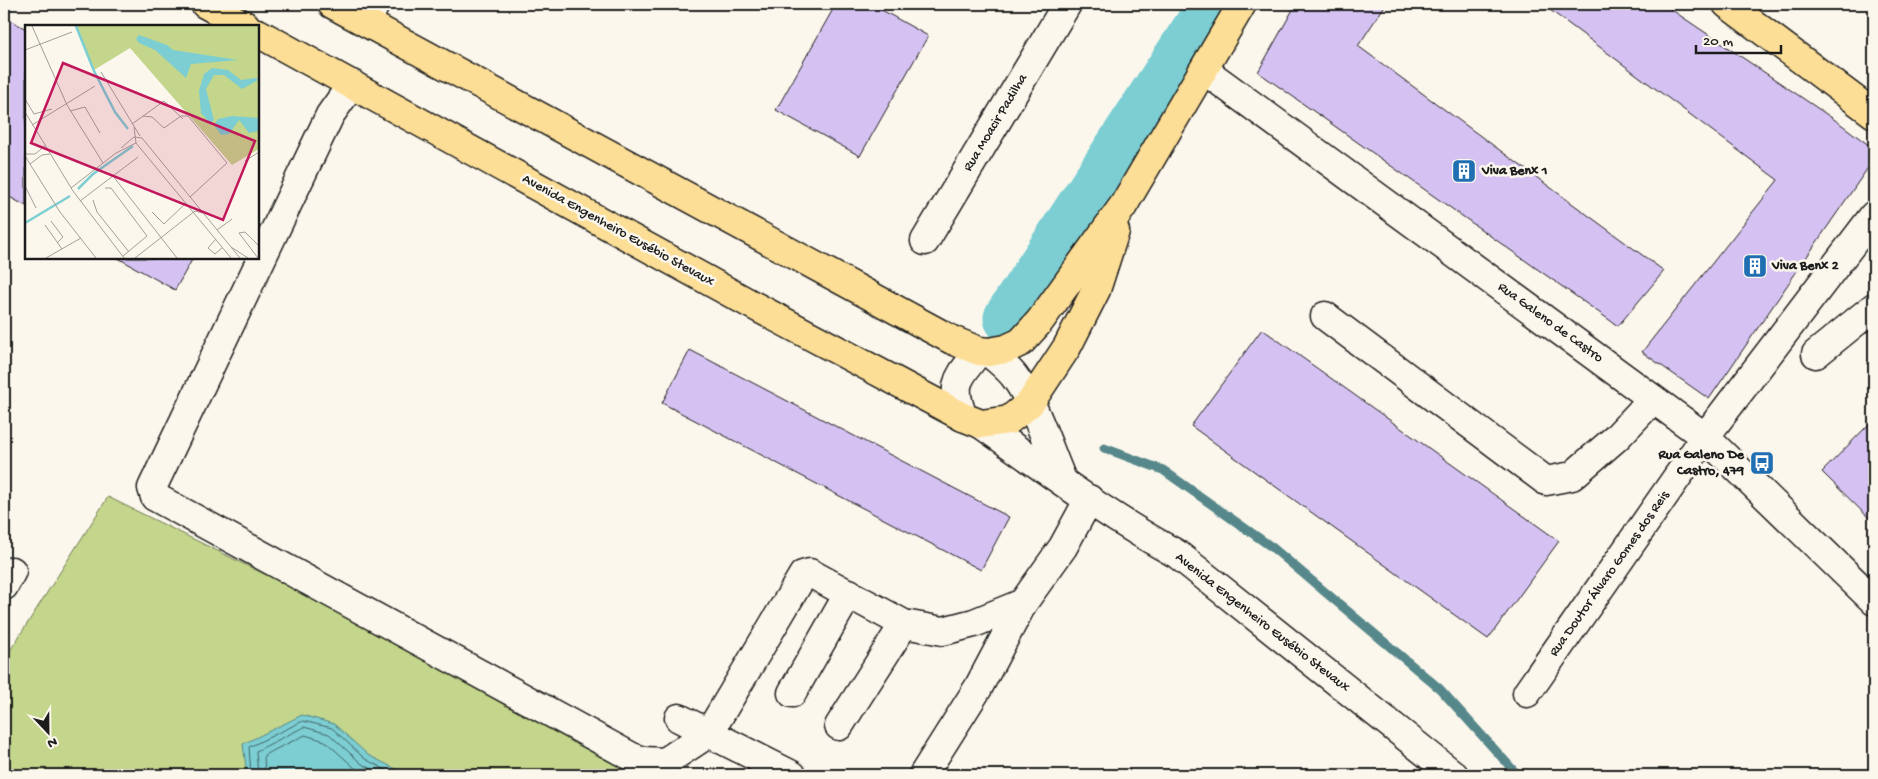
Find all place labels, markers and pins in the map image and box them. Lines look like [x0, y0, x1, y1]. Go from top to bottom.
building icon: Viva Benx 1 [1451, 158, 1477, 184]
place label: Viva Benx 1 [1481, 163, 1548, 180]
building icon: Viva Benx 2 [1742, 253, 1768, 279]
place label: Viva Benx 2 [1771, 258, 1839, 275]
place label: Rua Galeno De Castro, 479 [1658, 447, 1745, 480]
bus stop icon: Rua Galeno De Castro, 479 [1749, 450, 1775, 476]

